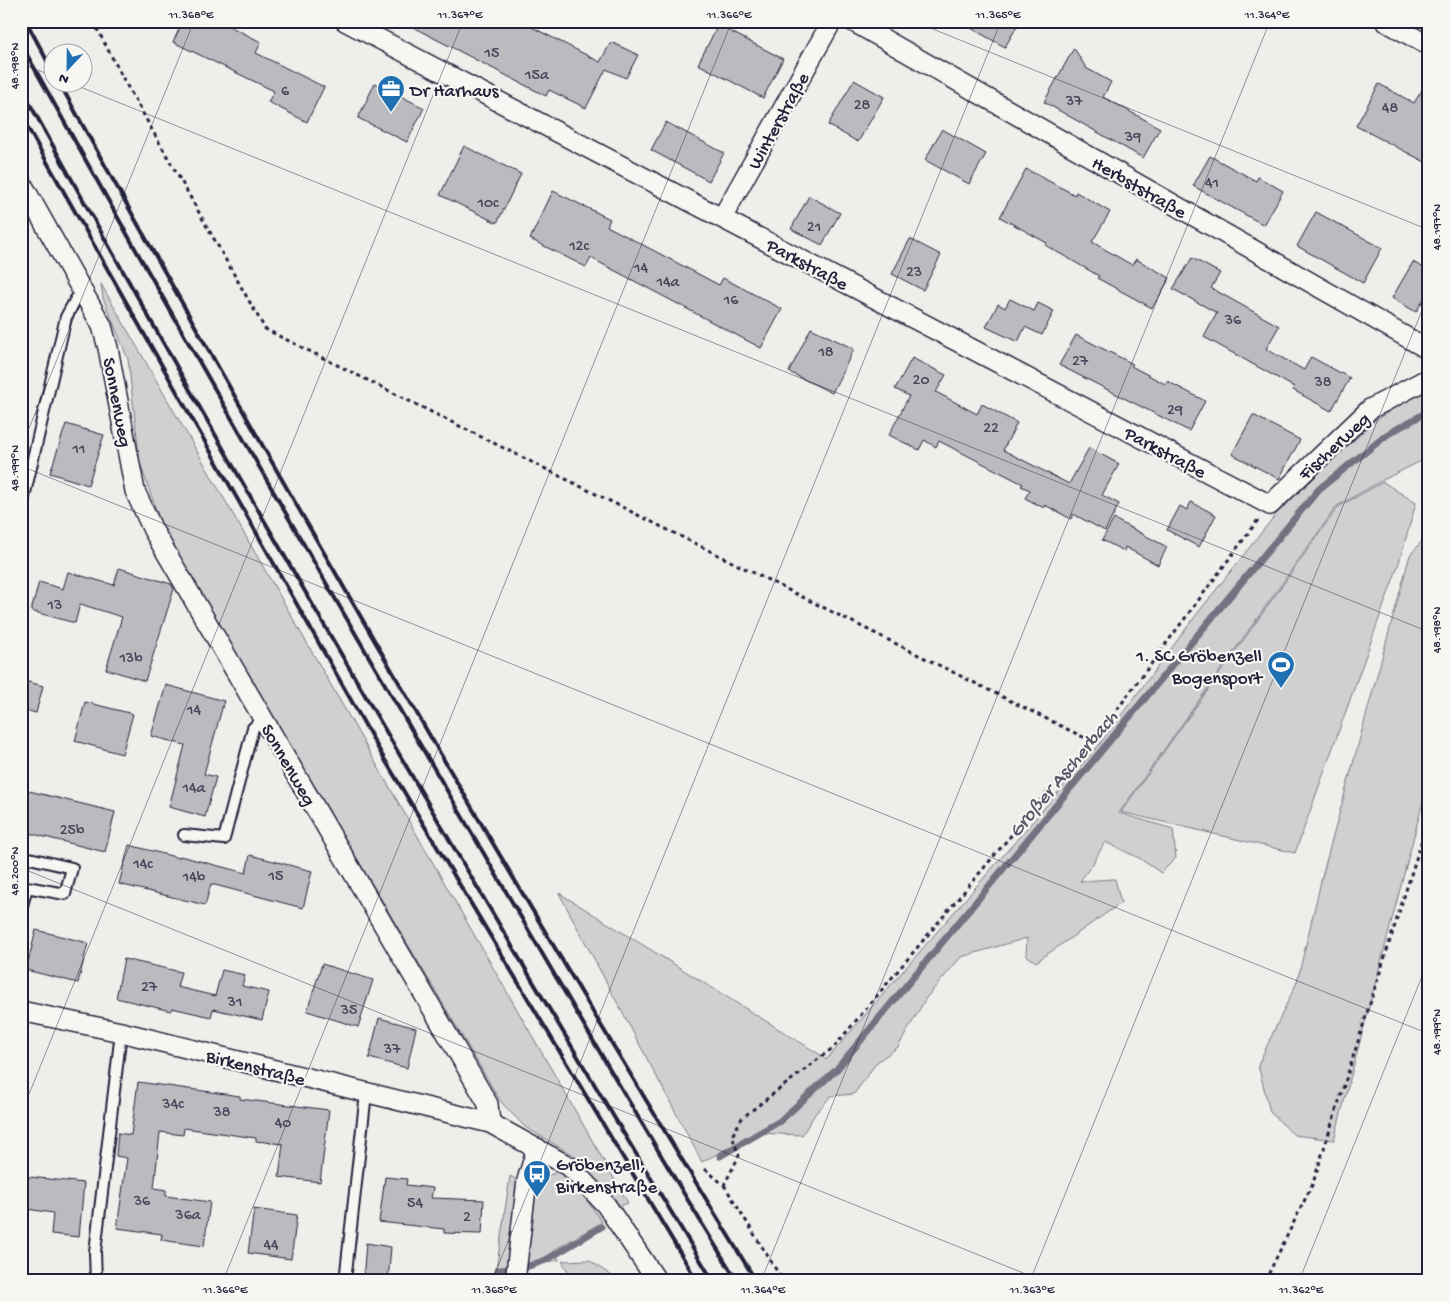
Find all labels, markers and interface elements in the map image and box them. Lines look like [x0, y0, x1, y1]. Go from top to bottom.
text: 11.368°E [167, 9, 214, 23]
text: 11.367°E [437, 9, 483, 23]
text: 11.366°E [706, 9, 752, 23]
text: 11.365°E [975, 9, 1021, 23]
text: 11.364°E [1244, 9, 1290, 23]
text: 48.198°N [9, 42, 23, 89]
north arrow [42, 42, 92, 92]
house number: 15 [484, 45, 499, 64]
house number: 15a [524, 67, 550, 86]
text: N [57, 68, 71, 87]
street label: Winterstraße [744, 69, 816, 174]
office icon: Dr Harhaus [376, 74, 406, 113]
place label: Dr Harhaus [408, 81, 499, 104]
house number: 6 [281, 83, 290, 102]
house number: 37 [1065, 93, 1083, 112]
house number: 28 [854, 97, 871, 116]
house number: 48 [1382, 100, 1398, 119]
house number: 39 [1124, 129, 1141, 148]
street label: Herbststraße [1087, 153, 1190, 225]
house number: 41 [1205, 175, 1219, 194]
house number: 10c [477, 195, 499, 214]
text: 48.197°N [1431, 204, 1445, 250]
house number: 21 [807, 219, 821, 238]
street label: Parkstraße [761, 234, 851, 297]
house number: 12c [568, 238, 589, 257]
house number: 14 [633, 260, 648, 279]
house number: 23 [906, 264, 922, 283]
house number: 14a [656, 274, 681, 293]
house number: 16 [723, 292, 739, 311]
house number: 36 [1224, 312, 1242, 331]
house number: 18 [817, 344, 834, 363]
house number: 27 [1072, 353, 1089, 372]
street label: Sonnenweg [96, 356, 136, 450]
house number: 20 [913, 372, 929, 391]
house number: 38 [1313, 374, 1332, 393]
house number: 29 [1167, 402, 1183, 421]
street label: Fischerweg [1294, 409, 1376, 487]
house number: 22 [983, 420, 999, 439]
street label: Parkstraße [1119, 422, 1209, 485]
house number: 11 [72, 441, 85, 460]
text: 48.199°N [9, 445, 23, 491]
house number: 13 [47, 597, 62, 616]
text: 48.198°N [1431, 606, 1445, 653]
place label: 1. SC Gröbenzell Bogensport [1135, 646, 1264, 691]
house number: 13b [118, 650, 143, 669]
sports icon: 1. SC Gröbenzell Bogensport [1266, 650, 1296, 689]
house number: 14 [186, 702, 201, 721]
water label: Großer Ascherbach [1005, 707, 1124, 843]
street label: Sonnenweg [254, 721, 320, 811]
house number: 14a [182, 780, 207, 799]
house number: 25b [60, 822, 85, 841]
text: 48.200°N [9, 846, 23, 895]
house number: 14c [132, 856, 153, 875]
house number: 15 [268, 868, 283, 887]
house number: 14b [182, 869, 206, 888]
house number: 27 [141, 979, 158, 998]
house number: 31 [227, 994, 242, 1013]
house number: 35 [340, 1002, 357, 1021]
text: 48.199°N [1431, 1009, 1445, 1055]
house number: 37 [383, 1041, 401, 1060]
street label: Birkenstraße [202, 1046, 307, 1093]
house number: 34c [161, 1096, 184, 1115]
house number: 38 [212, 1104, 231, 1123]
house number: 40 [275, 1115, 291, 1134]
place label: Gröbenzell, Birkenstraße [555, 1155, 657, 1200]
bus stop icon: Gröbenzell, Birkenstraße [522, 1159, 552, 1198]
house number: 36 [133, 1193, 151, 1212]
house number: 54 [407, 1195, 423, 1214]
house number: 36a [174, 1207, 202, 1226]
house number: 2 [463, 1209, 471, 1228]
house number: 44 [263, 1237, 279, 1256]
text: 11.366°E [202, 1284, 248, 1298]
text: 11.365°E [471, 1284, 517, 1298]
text: 11.364°E [740, 1284, 786, 1298]
text: 11.363°E [1009, 1284, 1055, 1298]
text: 11.362°E [1278, 1284, 1324, 1298]

